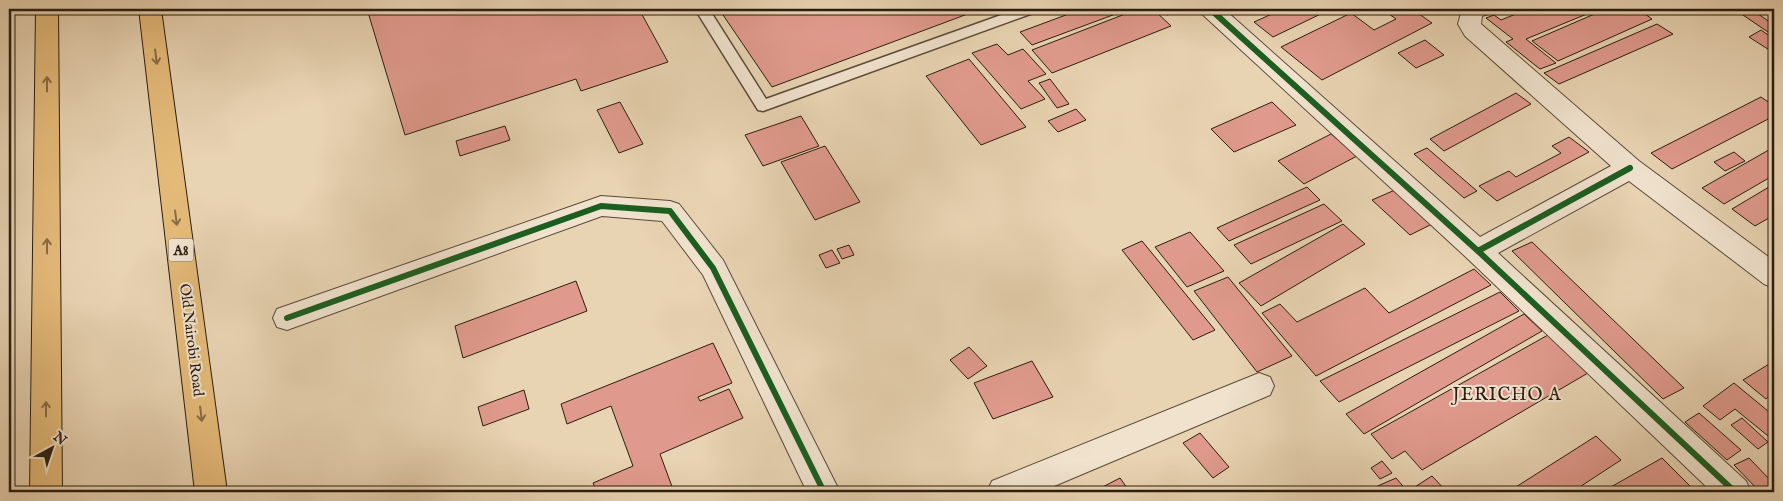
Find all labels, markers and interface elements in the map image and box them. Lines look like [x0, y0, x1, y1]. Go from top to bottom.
one-way arrow [151, 49, 161, 65]
one-way arrow [42, 76, 52, 92]
one-way arrow [171, 210, 181, 226]
one-way arrow [42, 238, 52, 254]
road number: A8 [168, 238, 194, 262]
street label: Old Nairobi Road [175, 283, 208, 399]
district label: JERICHO A [1450, 384, 1562, 407]
one-way arrow [41, 401, 51, 417]
one-way arrow [197, 406, 207, 422]
north arrow [28, 424, 78, 474]
text: N [49, 427, 70, 450]

